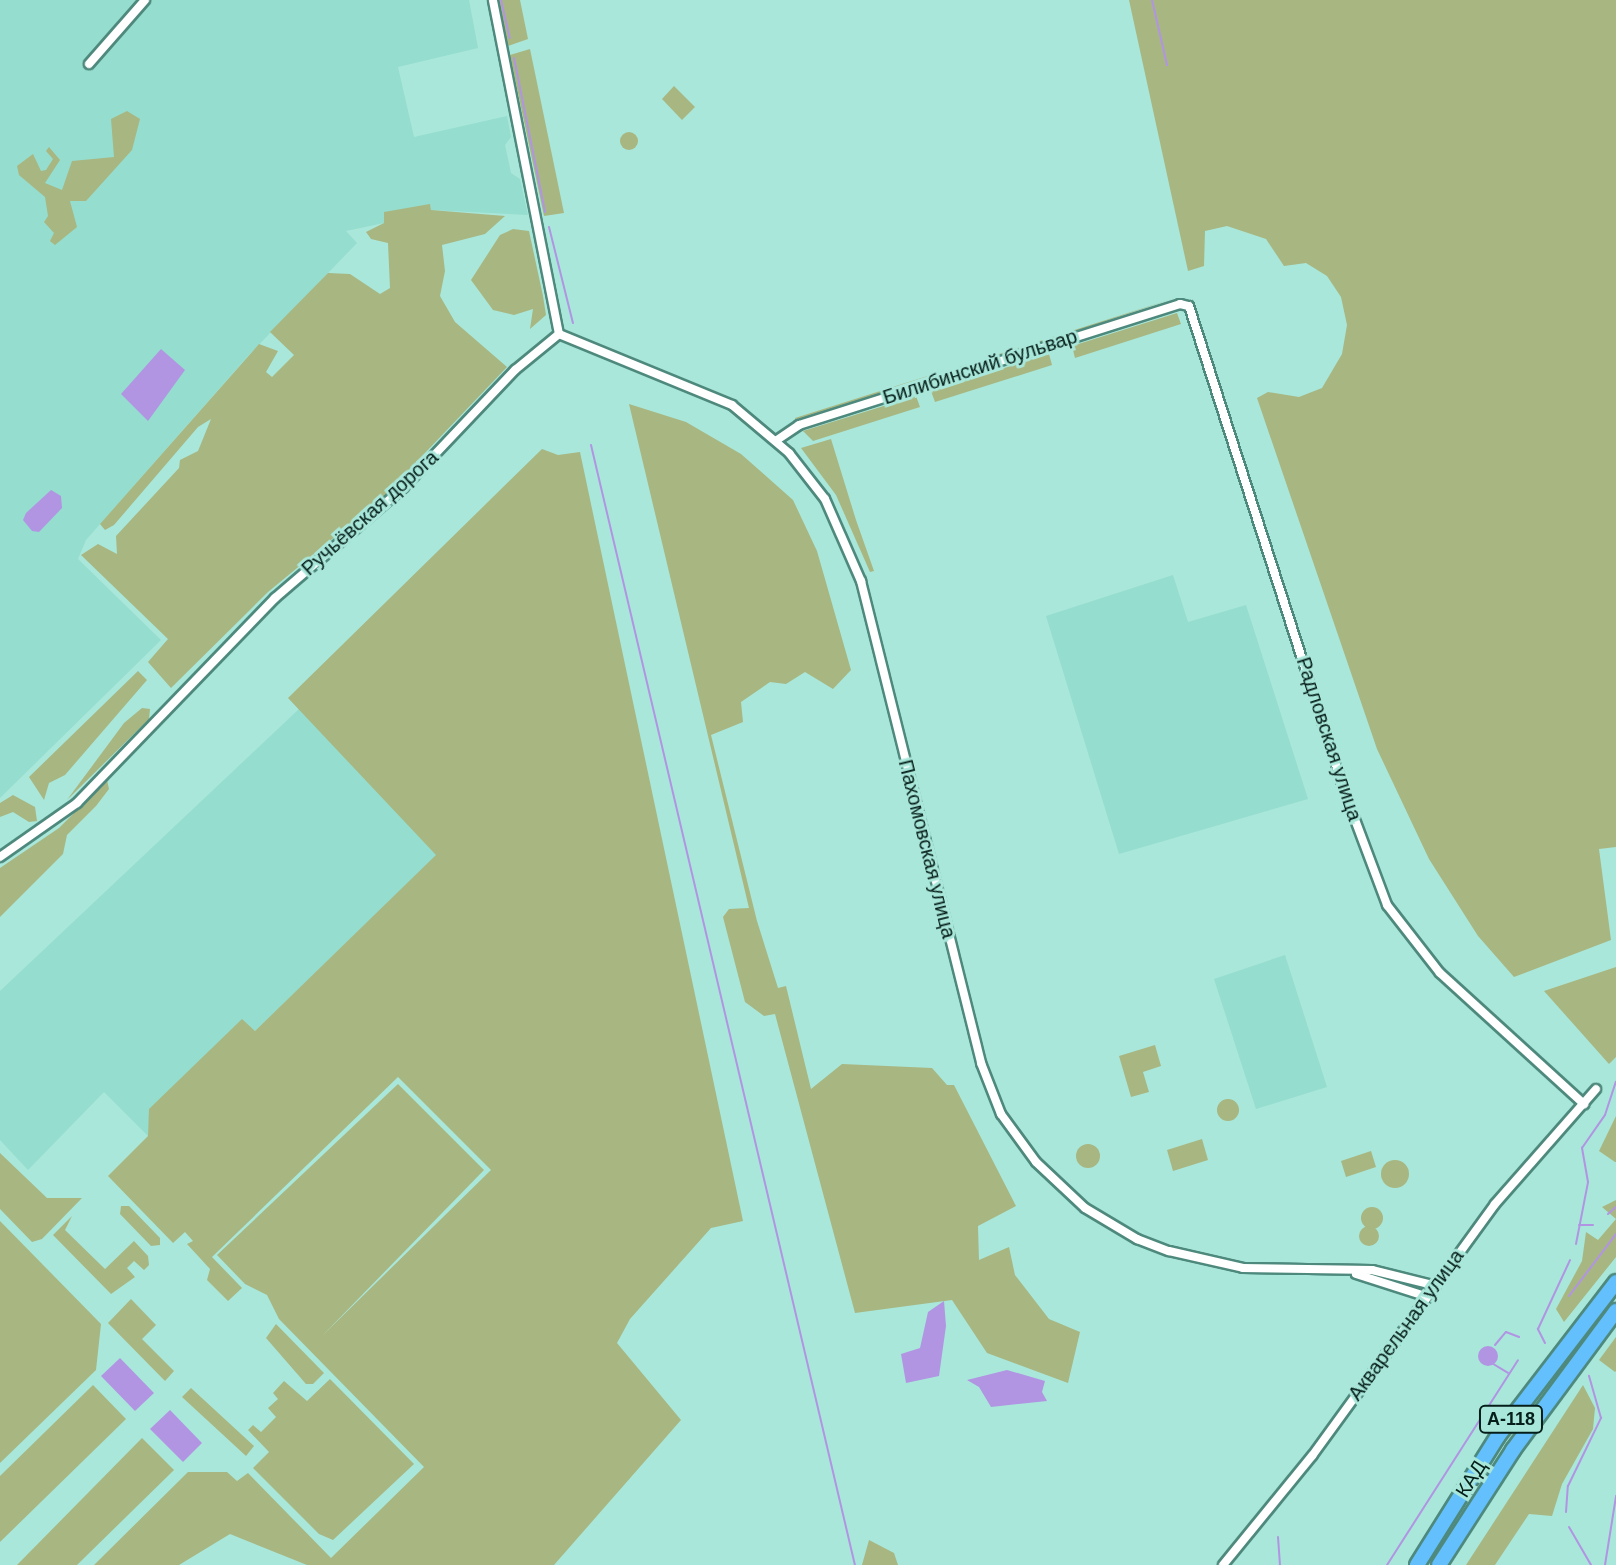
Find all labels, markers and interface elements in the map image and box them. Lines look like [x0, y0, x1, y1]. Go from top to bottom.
street label: Билибинский бульвар [880, 324, 1080, 410]
street label: Ручьёвская дорога [297, 445, 443, 581]
street label: Радловская улица [1291, 654, 1367, 824]
street label: Пахомовская улица [893, 757, 961, 941]
street label: Акварельная улица [1343, 1245, 1469, 1405]
road number: А-118 [1477, 1405, 1545, 1433]
street label: КАД [1450, 1456, 1492, 1502]

